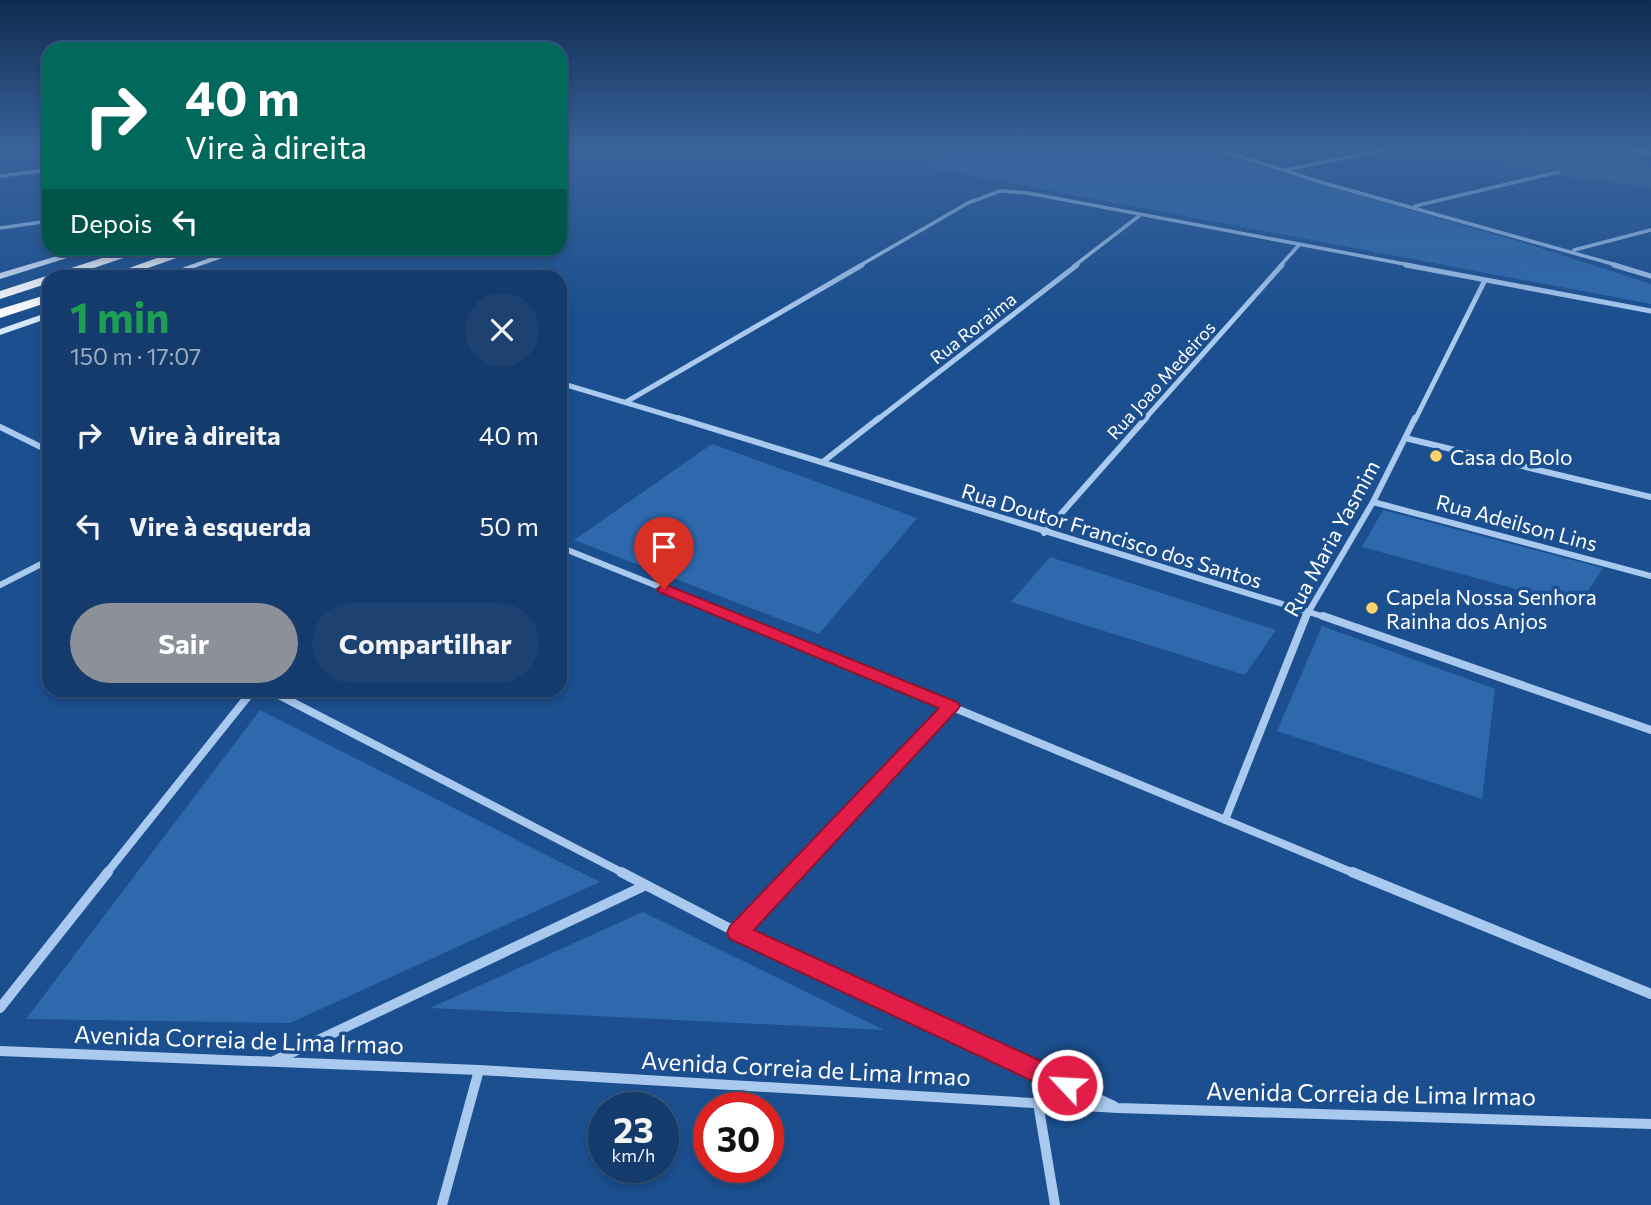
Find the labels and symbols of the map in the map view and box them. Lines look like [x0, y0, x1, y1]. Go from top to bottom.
street label: Rua Roraima [926, 288, 1020, 368]
street label: Rua Joao Medeiros [1102, 316, 1220, 444]
place label: Casa do Bolo [1450, 444, 1573, 469]
marker: Casa do Bolo [1428, 448, 1444, 464]
street label: Rua Maria Yasmim [1278, 456, 1384, 620]
street label: Rua Doutor Francisco dos Santos [959, 477, 1265, 593]
street label: Rua Adeilson Lins [1434, 488, 1600, 556]
pin [634, 517, 694, 589]
place label: Capela Nossa Senhora Rainha dos Anjos [1386, 584, 1597, 633]
marker: Capela Nossa Senhora Rainha dos Anjos [1364, 600, 1380, 616]
street label: Avenida Correia de Lima Irmao [74, 1019, 404, 1059]
street label: Avenida Correia de Lima Irmao [641, 1045, 971, 1091]
position arrow [1030, 1048, 1104, 1122]
street label: Avenida Correia de Lima Irmao [1206, 1076, 1536, 1110]
speed limit sign: 30 [693, 1092, 784, 1183]

